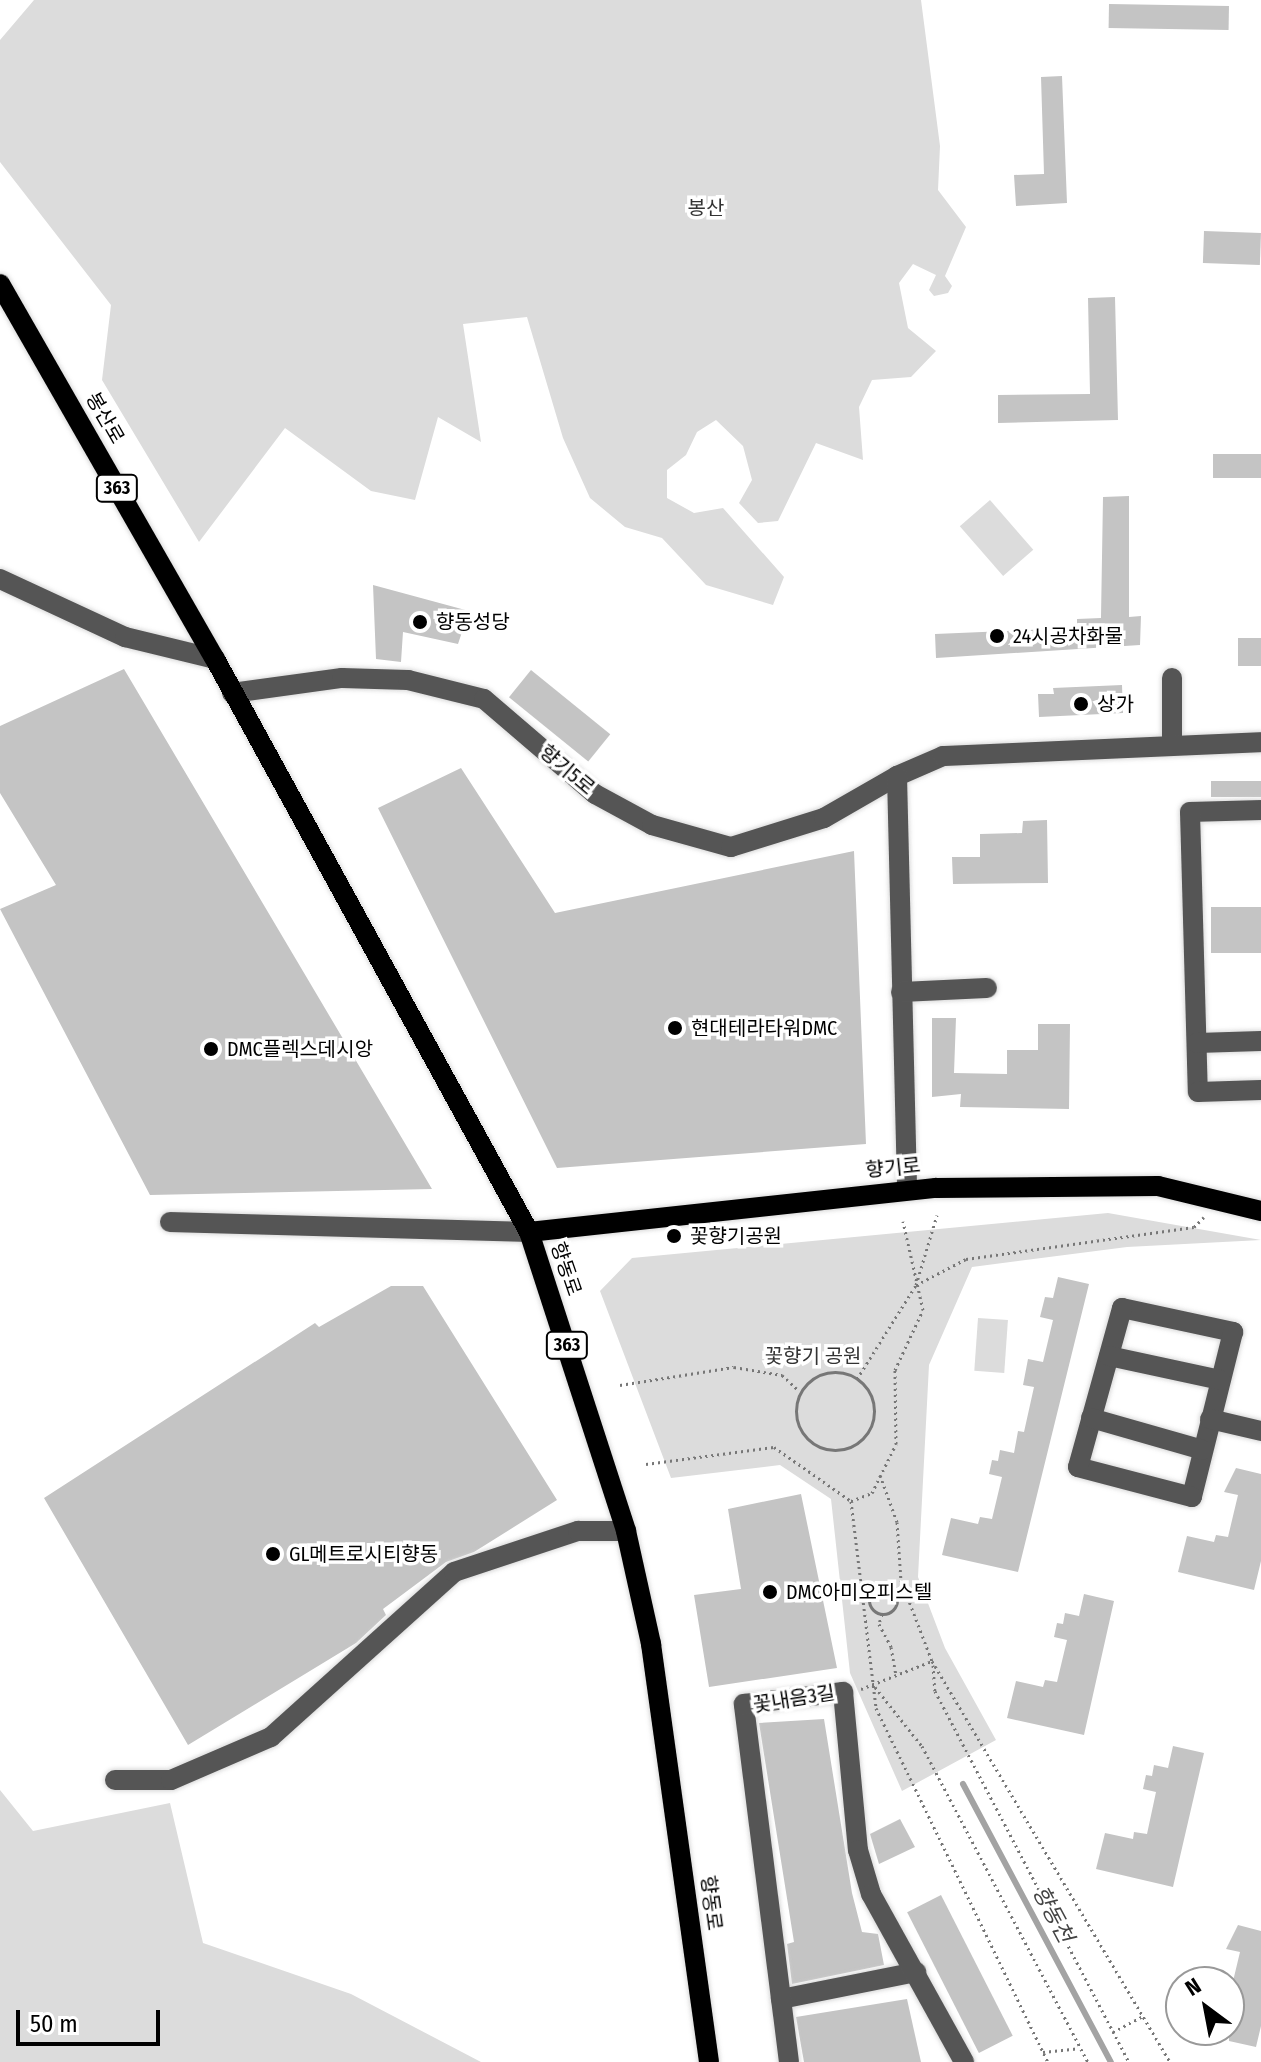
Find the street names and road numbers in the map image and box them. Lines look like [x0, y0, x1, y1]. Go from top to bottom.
street label: 봉산로 [81, 388, 129, 448]
road number: 363 [95, 474, 139, 502]
street label: 향기5로 [535, 740, 599, 800]
street label: 향기로 [864, 1153, 922, 1183]
street label: 향동로 [546, 1239, 586, 1299]
road number: 363 [545, 1331, 589, 1359]
street label: 꽃내음3길 [751, 1681, 837, 1717]
street label: 향동로 [695, 1874, 727, 1932]

